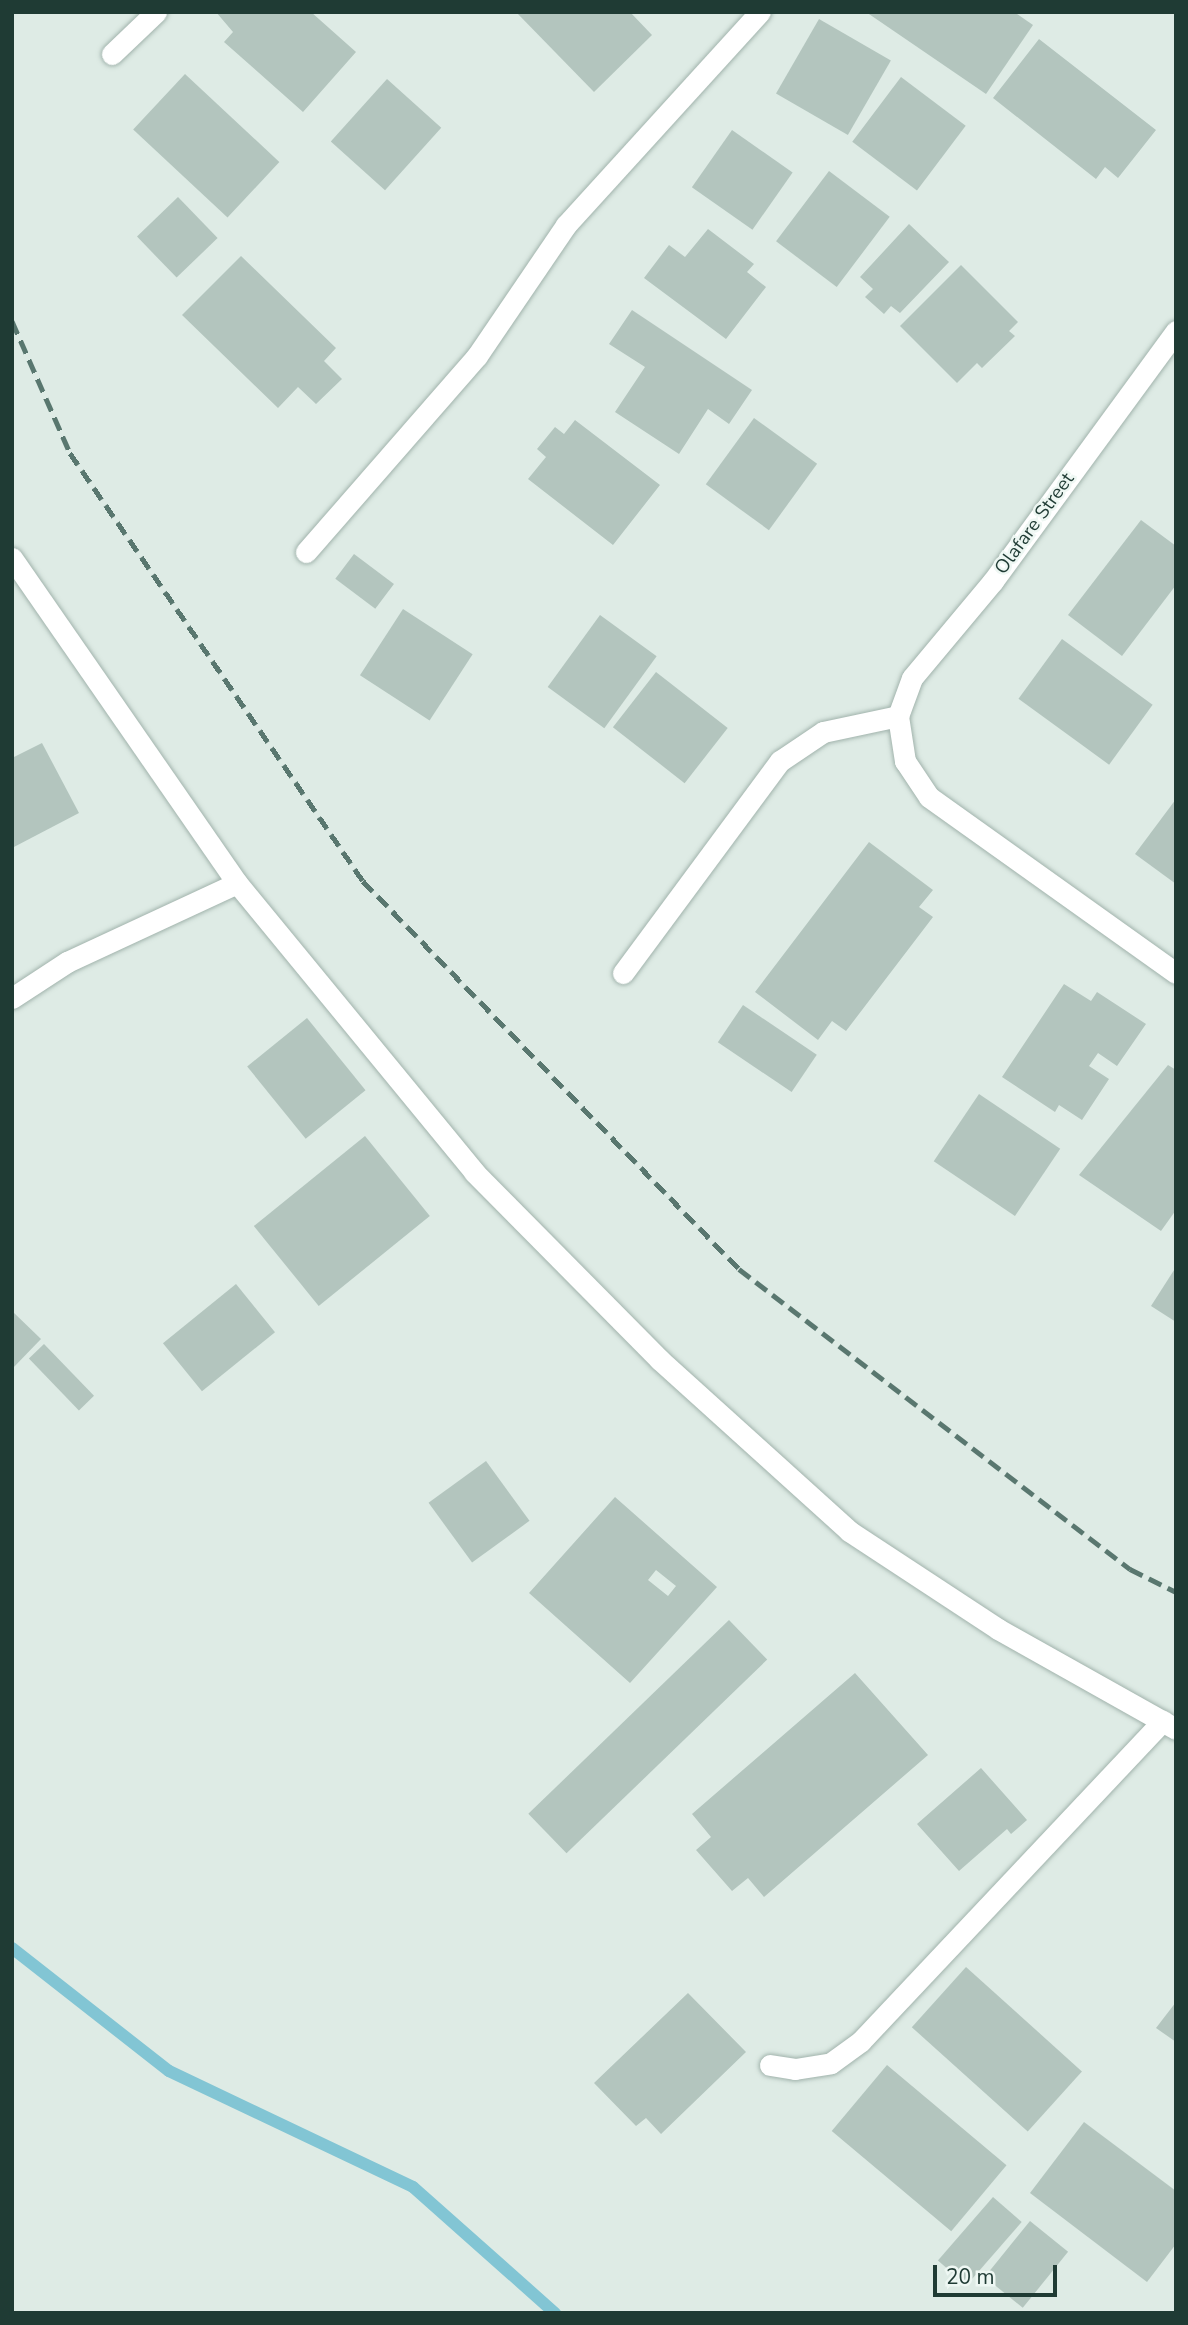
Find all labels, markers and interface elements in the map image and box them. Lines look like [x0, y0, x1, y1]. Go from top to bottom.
street label: Olafare Street [990, 469, 1080, 579]
scale bar [936, 2252, 1060, 2296]
text: 20 m [946, 2263, 995, 2291]

